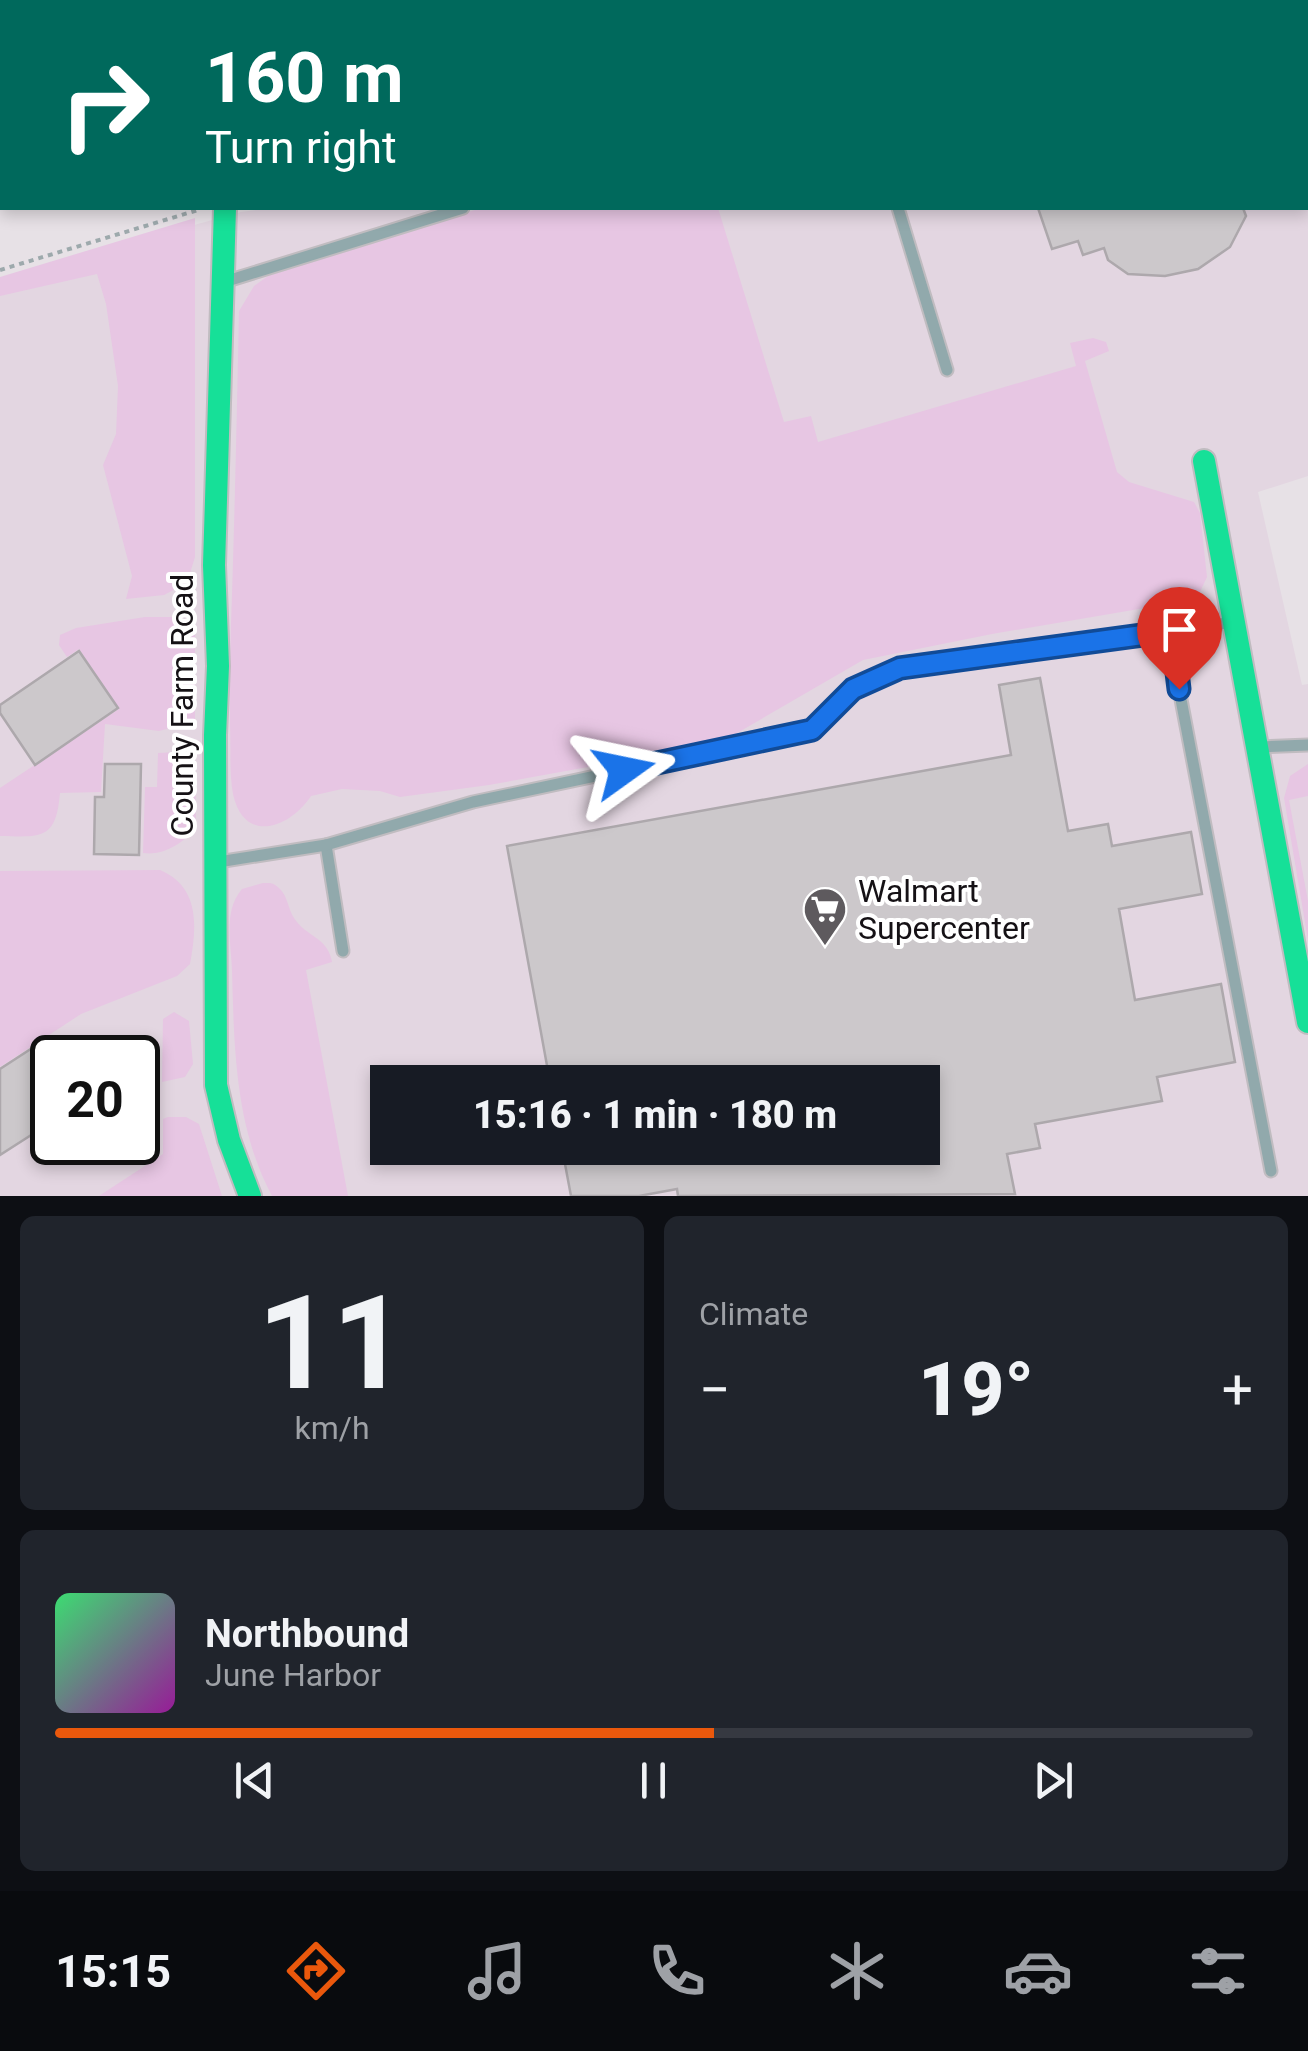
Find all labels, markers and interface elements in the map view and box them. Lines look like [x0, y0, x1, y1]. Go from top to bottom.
text: 160 m [205, 37, 404, 119]
icon: right [40, 40, 170, 170]
text: Turn right [205, 121, 397, 174]
street label: County Farm Road [163, 574, 201, 836]
pin [1137, 587, 1222, 690]
icon: arrive [1152, 602, 1207, 657]
position arrow [572, 718, 676, 822]
place label: Walmart Supercenter [858, 872, 1030, 947]
supermarket icon: Walmart Supercenter [802, 886, 848, 947]
speed limit sign: 20 [30, 1035, 160, 1165]
text: 15:16 · 1 min · 180 m [473, 1093, 837, 1137]
text: 11 [257, 1267, 407, 1420]
text: Climate [699, 1295, 808, 1333]
text: 19° [918, 1345, 1034, 1433]
text: − [699, 1358, 730, 1422]
text: + [1222, 1358, 1253, 1422]
text: km/h [294, 1409, 370, 1447]
text: Northbound [205, 1612, 409, 1656]
text: June Harbor [205, 1656, 381, 1694]
icon: previous [227, 1753, 282, 1808]
icon: pause [626, 1753, 681, 1808]
icon: next [1026, 1753, 1081, 1808]
icon: directions [281, 1936, 351, 2006]
icon: music [462, 1936, 532, 2006]
icon: phone [642, 1936, 712, 2006]
icon: climate [822, 1936, 892, 2006]
icon: car [1003, 1936, 1073, 2006]
icon: filters [1183, 1936, 1253, 2006]
text: 15:15 [55, 1945, 171, 1998]

